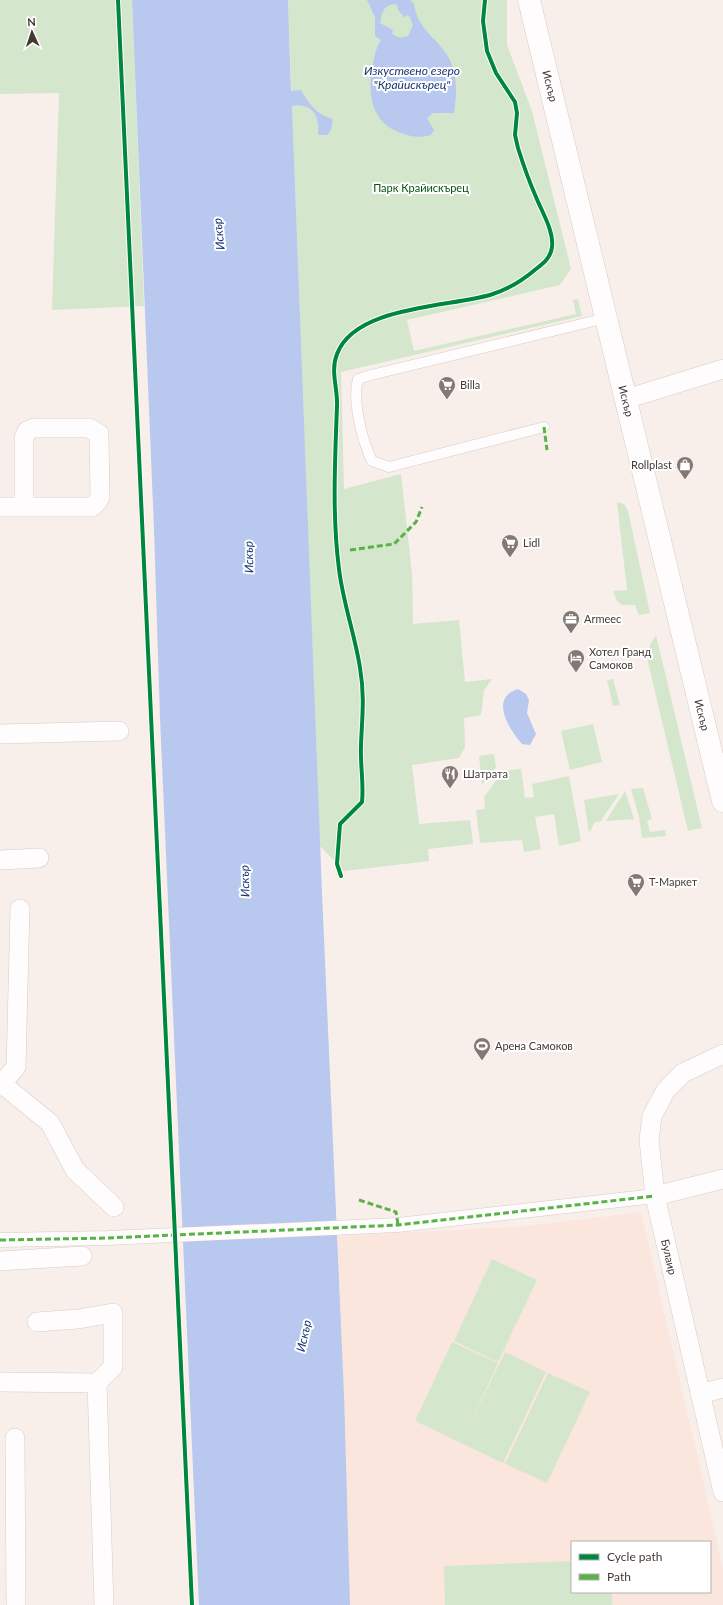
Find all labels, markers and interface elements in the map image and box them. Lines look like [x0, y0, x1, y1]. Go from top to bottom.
north arrow [12, 12, 52, 52]
text: N [27, 15, 36, 28]
water label: Изкуствено езеро "Крайискърец" [364, 63, 460, 92]
street label: Искър [540, 69, 561, 103]
park label: Парк Крайискърец [373, 181, 469, 194]
water label: Искър [209, 217, 228, 251]
supermarket icon: Billa [437, 375, 457, 400]
place label: Billa [460, 378, 480, 391]
street label: Искър [616, 384, 637, 418]
shop icon: Rollplast [675, 455, 695, 480]
place label: Rollplast [631, 458, 672, 471]
supermarket icon: Lidl [500, 533, 520, 558]
place label: Lidl [523, 536, 540, 549]
water label: Искър [241, 541, 256, 573]
office icon: Armeec [561, 609, 581, 634]
place label: Armeec [584, 612, 621, 625]
place label: Хотел Гранд Самоков [589, 645, 652, 671]
hotel icon: Хотел Гранд Самоков [566, 648, 586, 673]
street label: Искър [692, 698, 713, 732]
restaurant icon: Шатрата [440, 764, 460, 789]
place label: Шатрата [463, 767, 508, 780]
water label: Искър [236, 865, 253, 897]
supermarket icon: Т-Маркет [626, 872, 646, 897]
place label: Т-Маркет [649, 875, 698, 888]
sports icon: Арена Самоков [472, 1036, 492, 1061]
place label: Арена Самоков [495, 1039, 573, 1052]
street label: Булаир [659, 1238, 680, 1276]
water label: Искър [293, 1319, 314, 1353]
legend [571, 1541, 711, 1593]
text: Cycle path [607, 1549, 662, 1564]
text: Path [607, 1569, 631, 1584]

